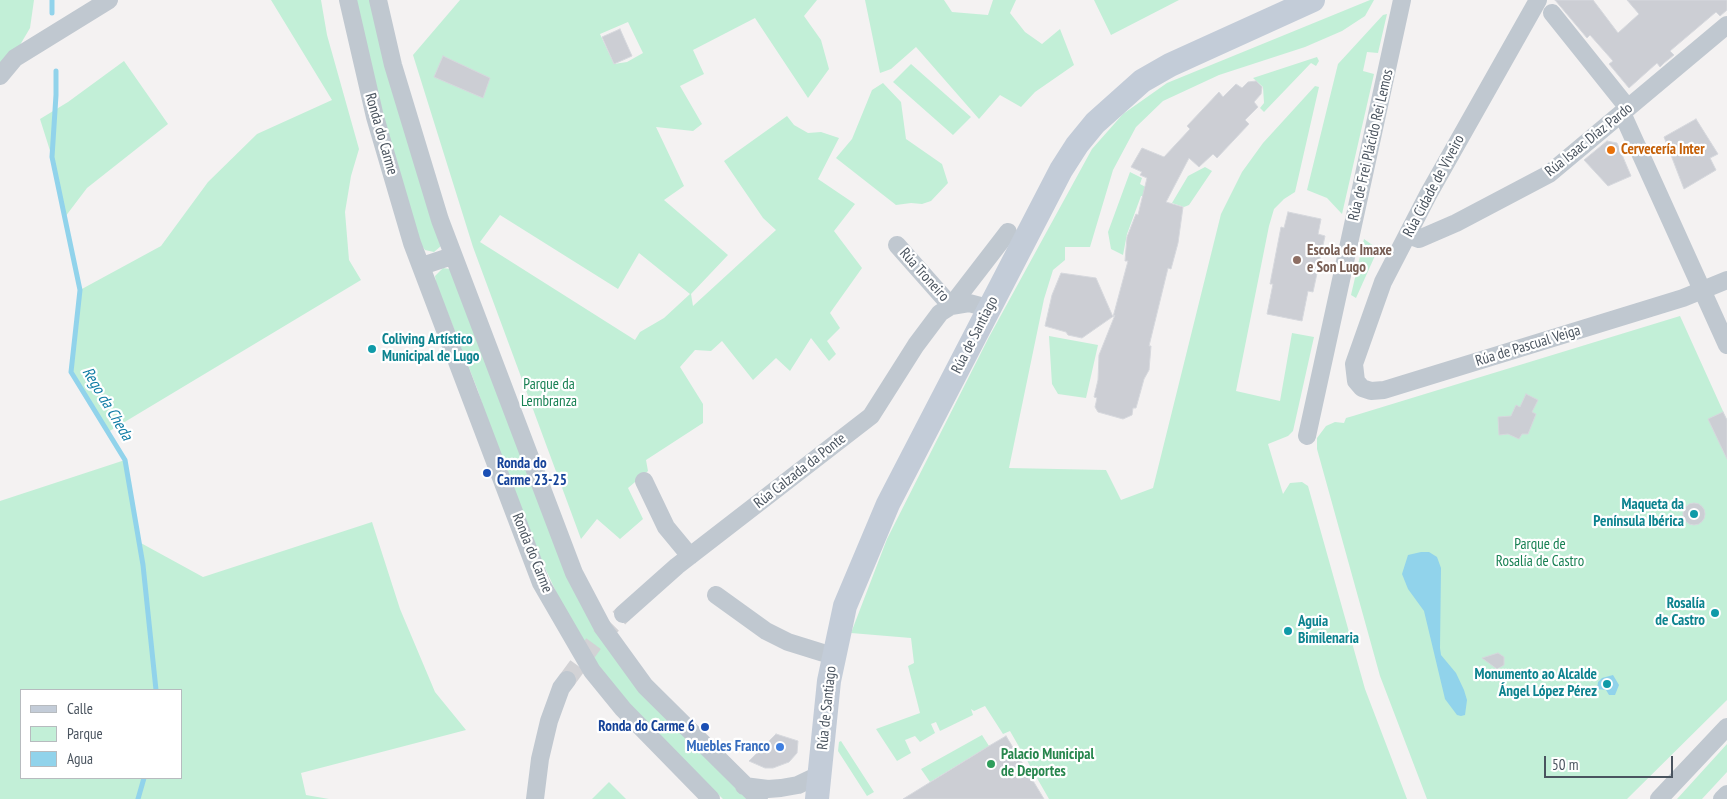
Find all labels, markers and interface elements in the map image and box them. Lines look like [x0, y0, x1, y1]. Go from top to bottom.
street label: Rúa de Frei Plácido Rei Lemos [1345, 67, 1397, 223]
street label: Ronda do Carme [361, 91, 401, 177]
street label: Rúa Isaac Díaz Pardo [1542, 99, 1636, 181]
street label: Rúa Cidade de Viveiro [1399, 132, 1469, 240]
place label: Cervecería Inter [1621, 141, 1705, 159]
marker: Cervecería Inter [1605, 144, 1617, 156]
place label: Escola de Imaxe e Son Lugo [1307, 242, 1392, 277]
street label: Rúa Troneiro [895, 245, 953, 305]
marker: Escola de Imaxe e Son Lugo [1291, 254, 1303, 266]
street label: Rúa de Santiago [948, 293, 1002, 377]
street label: Rúa de Pascual Veiga [1473, 321, 1583, 371]
place label: Coliving Artístico Municipal de Lugo [382, 331, 480, 366]
marker: Coliving Artístico Municipal de Lugo [366, 343, 378, 355]
water label: Rego da Cheda [78, 364, 136, 444]
park label: Parque da Lembranza [521, 376, 577, 411]
street label: Rúa Calzada da Ponte [751, 430, 849, 512]
place label: Ronda do Carme 23-25 [497, 455, 567, 490]
marker: Ronda do Carme 23-25 [481, 467, 493, 479]
place label: Maqueta da Península Ibérica [1593, 496, 1684, 531]
marker: Maqueta da Península Ibérica [1688, 508, 1700, 520]
street label: Ronda do Carme [508, 511, 556, 595]
park label: Parque de Rosalía de Castro [1496, 536, 1584, 571]
place label: Rosalía de Castro [1655, 595, 1705, 630]
marker: Rosalía de Castro [1709, 607, 1721, 619]
place label: Aguia Bimilenaria [1298, 613, 1359, 648]
marker: Aguia Bimilenaria [1282, 625, 1294, 637]
street label: Rúa de Santiago [814, 665, 840, 751]
place label: Monumento ao Alcalde Ángel López Pérez [1474, 666, 1597, 701]
marker: Monumento ao Alcalde Ángel López Pérez [1601, 678, 1613, 690]
legend [20, 689, 182, 779]
text: Calle [67, 699, 93, 718]
place label: Ronda do Carme 6 [598, 718, 695, 736]
marker: Ronda do Carme 6 [699, 721, 711, 733]
text: Parque [67, 724, 103, 743]
place label: Muebles Franco [687, 738, 770, 756]
marker: Muebles Franco [774, 741, 786, 753]
place label: Palacio Municipal de Deportes [1001, 746, 1094, 781]
scale bar [1547, 746, 1676, 778]
text: Agua [67, 749, 93, 768]
text: 50 m [1552, 755, 1578, 774]
marker: Palacio Municipal de Deportes [985, 758, 997, 770]

